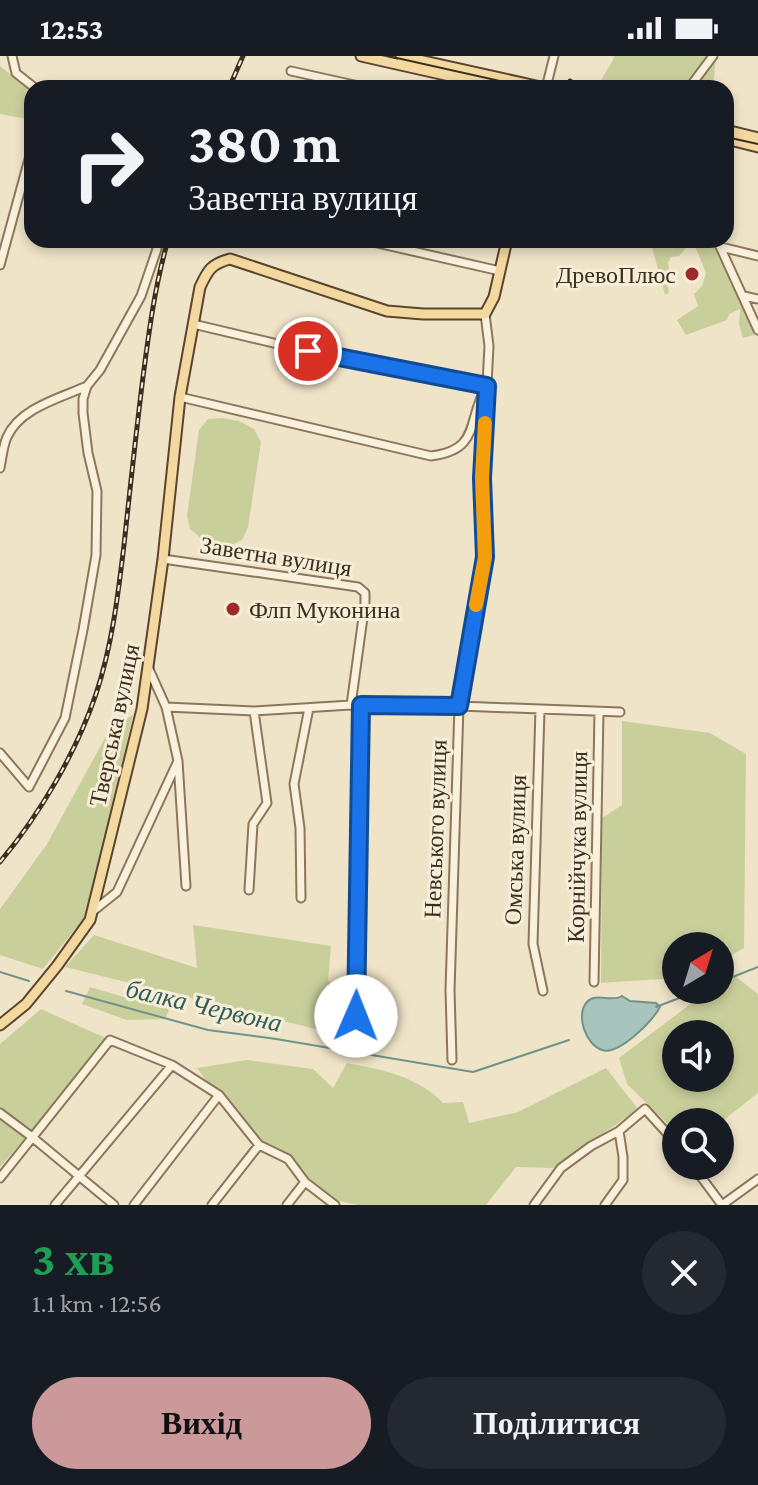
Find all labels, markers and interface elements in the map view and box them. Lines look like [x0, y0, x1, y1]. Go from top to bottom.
text: 12:53 [40, 12, 104, 45]
icon: right [56, 112, 160, 216]
text: 380 m [188, 112, 340, 174]
text: Заветна вулиця [188, 178, 418, 218]
place label: ДревоПлюс [556, 261, 676, 288]
marker: ДревоПлюс [683, 265, 701, 283]
pin [274, 317, 342, 385]
icon: arrive [286, 329, 330, 373]
street label: Заветна вулиця [198, 531, 354, 581]
place label: Флп Муконина [249, 596, 401, 623]
marker: Флп Муконина [224, 600, 242, 618]
street label: Тверська вулиця [84, 641, 144, 809]
street label: Невського вулиця [418, 739, 452, 919]
street label: Корнійчука вулиця [562, 751, 592, 943]
street label: Омська вулиця [499, 774, 531, 926]
north arrow [662, 932, 734, 1004]
map controls [662, 932, 734, 1180]
water label: балка Червона [123, 974, 285, 1038]
position arrow [314, 974, 398, 1058]
button: sound [662, 1020, 734, 1092]
button: search [662, 1108, 734, 1180]
button: close [642, 1231, 726, 1315]
text: 3 хв [32, 1232, 115, 1285]
text: 1.1 km · 12:56 [32, 1289, 162, 1318]
button: Вихід [32, 1377, 371, 1469]
button: Поділитися [387, 1377, 726, 1469]

